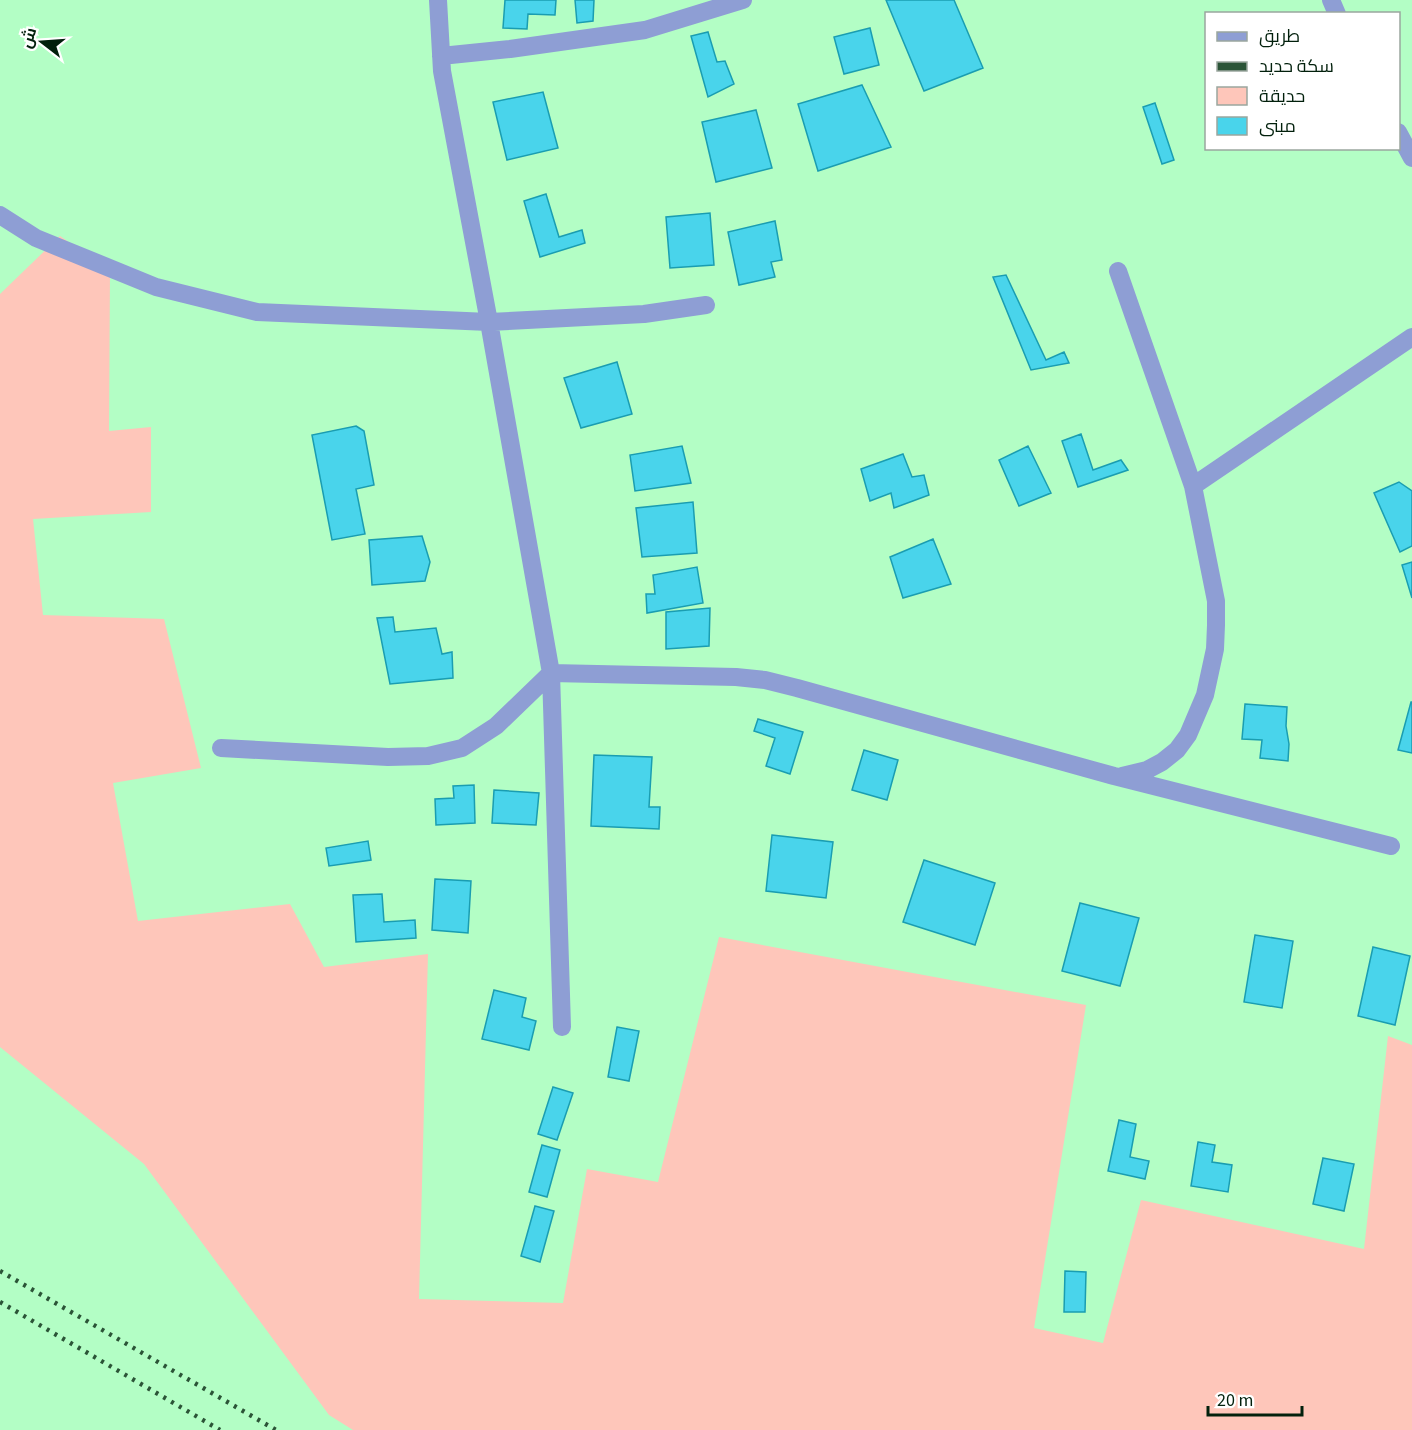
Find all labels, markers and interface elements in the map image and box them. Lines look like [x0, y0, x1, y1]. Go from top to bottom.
north arrow [12, 12, 72, 72]
legend [1205, 12, 1400, 150]
text: طريق [1259, 24, 1300, 49]
text: ش [15, 25, 42, 51]
text: سكة حديد [1259, 54, 1334, 79]
text: حديقة [1259, 84, 1305, 109]
text: مبنى [1259, 114, 1296, 139]
scale bar [1208, 1379, 1302, 1417]
text: 20 m [1217, 1388, 1253, 1413]

